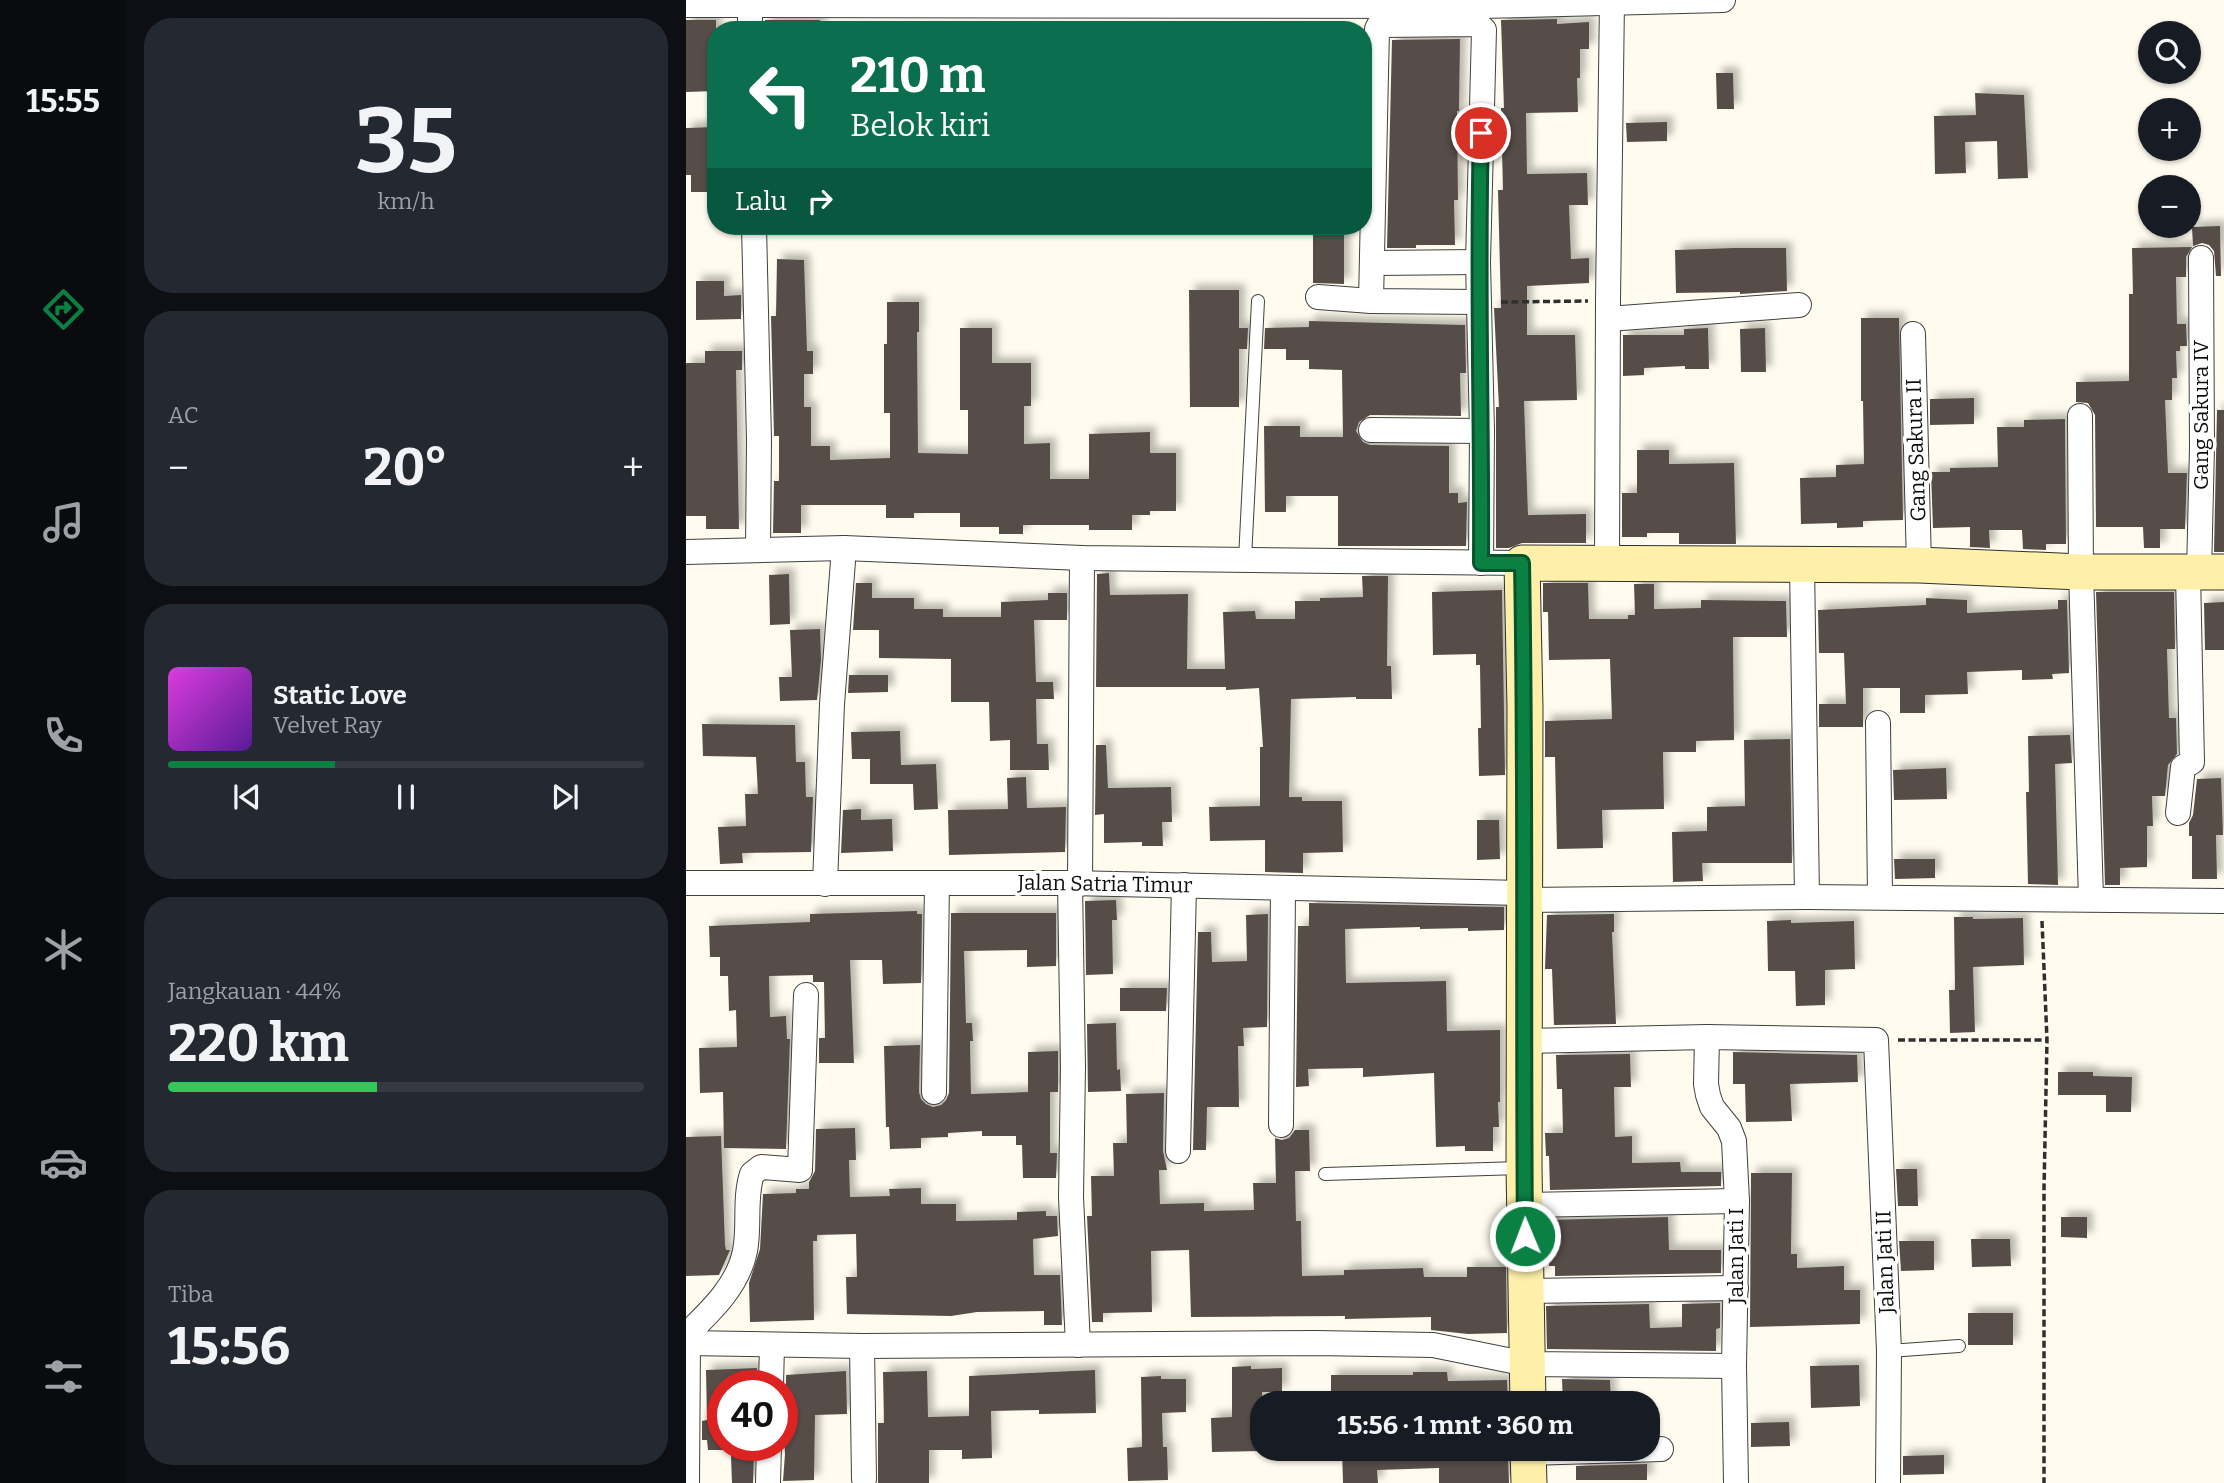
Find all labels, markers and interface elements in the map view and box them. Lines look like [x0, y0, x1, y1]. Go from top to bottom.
map controls [2138, 21, 2201, 238]
button: search [2138, 21, 2201, 84]
text: 210 m [850, 46, 985, 105]
icon: left [735, 49, 826, 140]
text: 15:55 [26, 82, 100, 120]
text: 35 [355, 87, 457, 196]
button: + [2138, 98, 2201, 161]
pin [1451, 103, 1511, 163]
text: Belok kiri [850, 106, 990, 144]
icon: arrive [1462, 114, 1500, 152]
button: − [2138, 175, 2201, 238]
icon: right [801, 182, 839, 220]
text: Lalu [735, 186, 787, 217]
text: km/h [378, 187, 434, 215]
icon: directions [39, 285, 88, 334]
street label: Gang Sakura IV [2188, 340, 2214, 490]
street label: Gang Sakura II [1901, 378, 1931, 522]
text: AC [168, 401, 199, 429]
text: 20° [363, 436, 448, 499]
text: − [168, 445, 189, 491]
text: + [622, 445, 644, 491]
icon: music [39, 498, 88, 547]
text: Static Love [273, 680, 407, 711]
icon: phone [39, 711, 88, 760]
text: Velvet Ray [273, 711, 382, 739]
icon: previous [228, 778, 266, 816]
icon: pause [387, 778, 425, 816]
icon: next [546, 778, 584, 816]
street label: Jalan Satria Timur [1016, 869, 1193, 899]
icon: climate [39, 925, 88, 974]
text: Jangkauan · 44% [168, 977, 342, 1005]
text: 220 km [168, 1012, 349, 1075]
icon: car [39, 1138, 88, 1187]
position arrow [1488, 1199, 1562, 1273]
street label: Jalan Jati I [1723, 1208, 1749, 1305]
street label: Jalan Jati II [1870, 1210, 1900, 1315]
text: Tiba [168, 1280, 214, 1308]
text: 15:56 [168, 1315, 290, 1378]
icon: filters [39, 1352, 88, 1401]
speed limit sign: 40 [707, 1370, 798, 1461]
text: 15:56 · 1 mnt · 360 m [1337, 1410, 1573, 1441]

